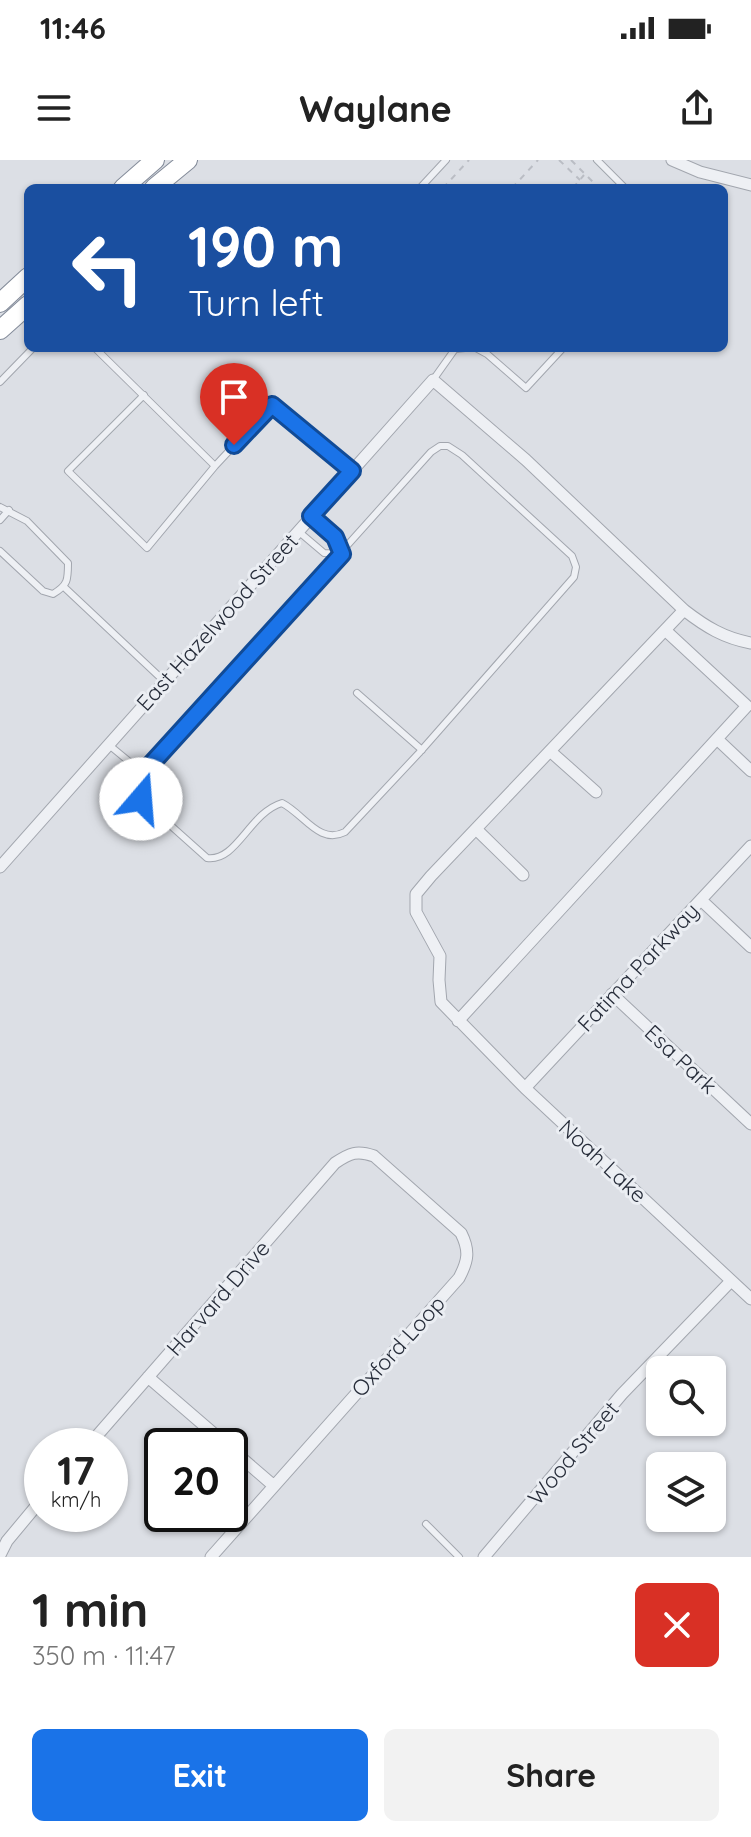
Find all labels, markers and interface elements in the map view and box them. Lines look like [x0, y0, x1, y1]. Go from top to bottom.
text: 11:46 [40, 9, 106, 47]
icon: menu [32, 86, 76, 130]
text: Waylane [299, 86, 452, 131]
icon: share [675, 86, 719, 130]
text: 190 m [188, 211, 343, 281]
icon: left [56, 216, 160, 320]
text: Turn left [188, 280, 324, 325]
pin [200, 363, 268, 445]
icon: arrive [212, 375, 256, 419]
street label: East Hazelwood Street [130, 528, 304, 716]
position arrow [99, 757, 183, 841]
street label: Fatima Parkway [571, 897, 705, 1037]
street label: Esa Park [639, 1018, 723, 1100]
street label: Noah Lake [553, 1113, 653, 1209]
street label: Harvard Drive [160, 1234, 276, 1362]
street label: Oxford Loop [345, 1290, 451, 1402]
map controls [646, 1356, 726, 1532]
button: search [646, 1356, 726, 1436]
street label: Wood Street [521, 1395, 625, 1511]
speed limit sign: 20 [144, 1428, 248, 1532]
text: 17 [57, 1445, 95, 1495]
button: layers [646, 1452, 726, 1532]
text: km/h [51, 1487, 101, 1512]
text: 1 min [32, 1579, 148, 1639]
button: close [635, 1583, 719, 1667]
text: 350 m · 11:47 [32, 1639, 176, 1672]
button: Exit [32, 1729, 368, 1821]
button: Share [384, 1729, 719, 1821]

